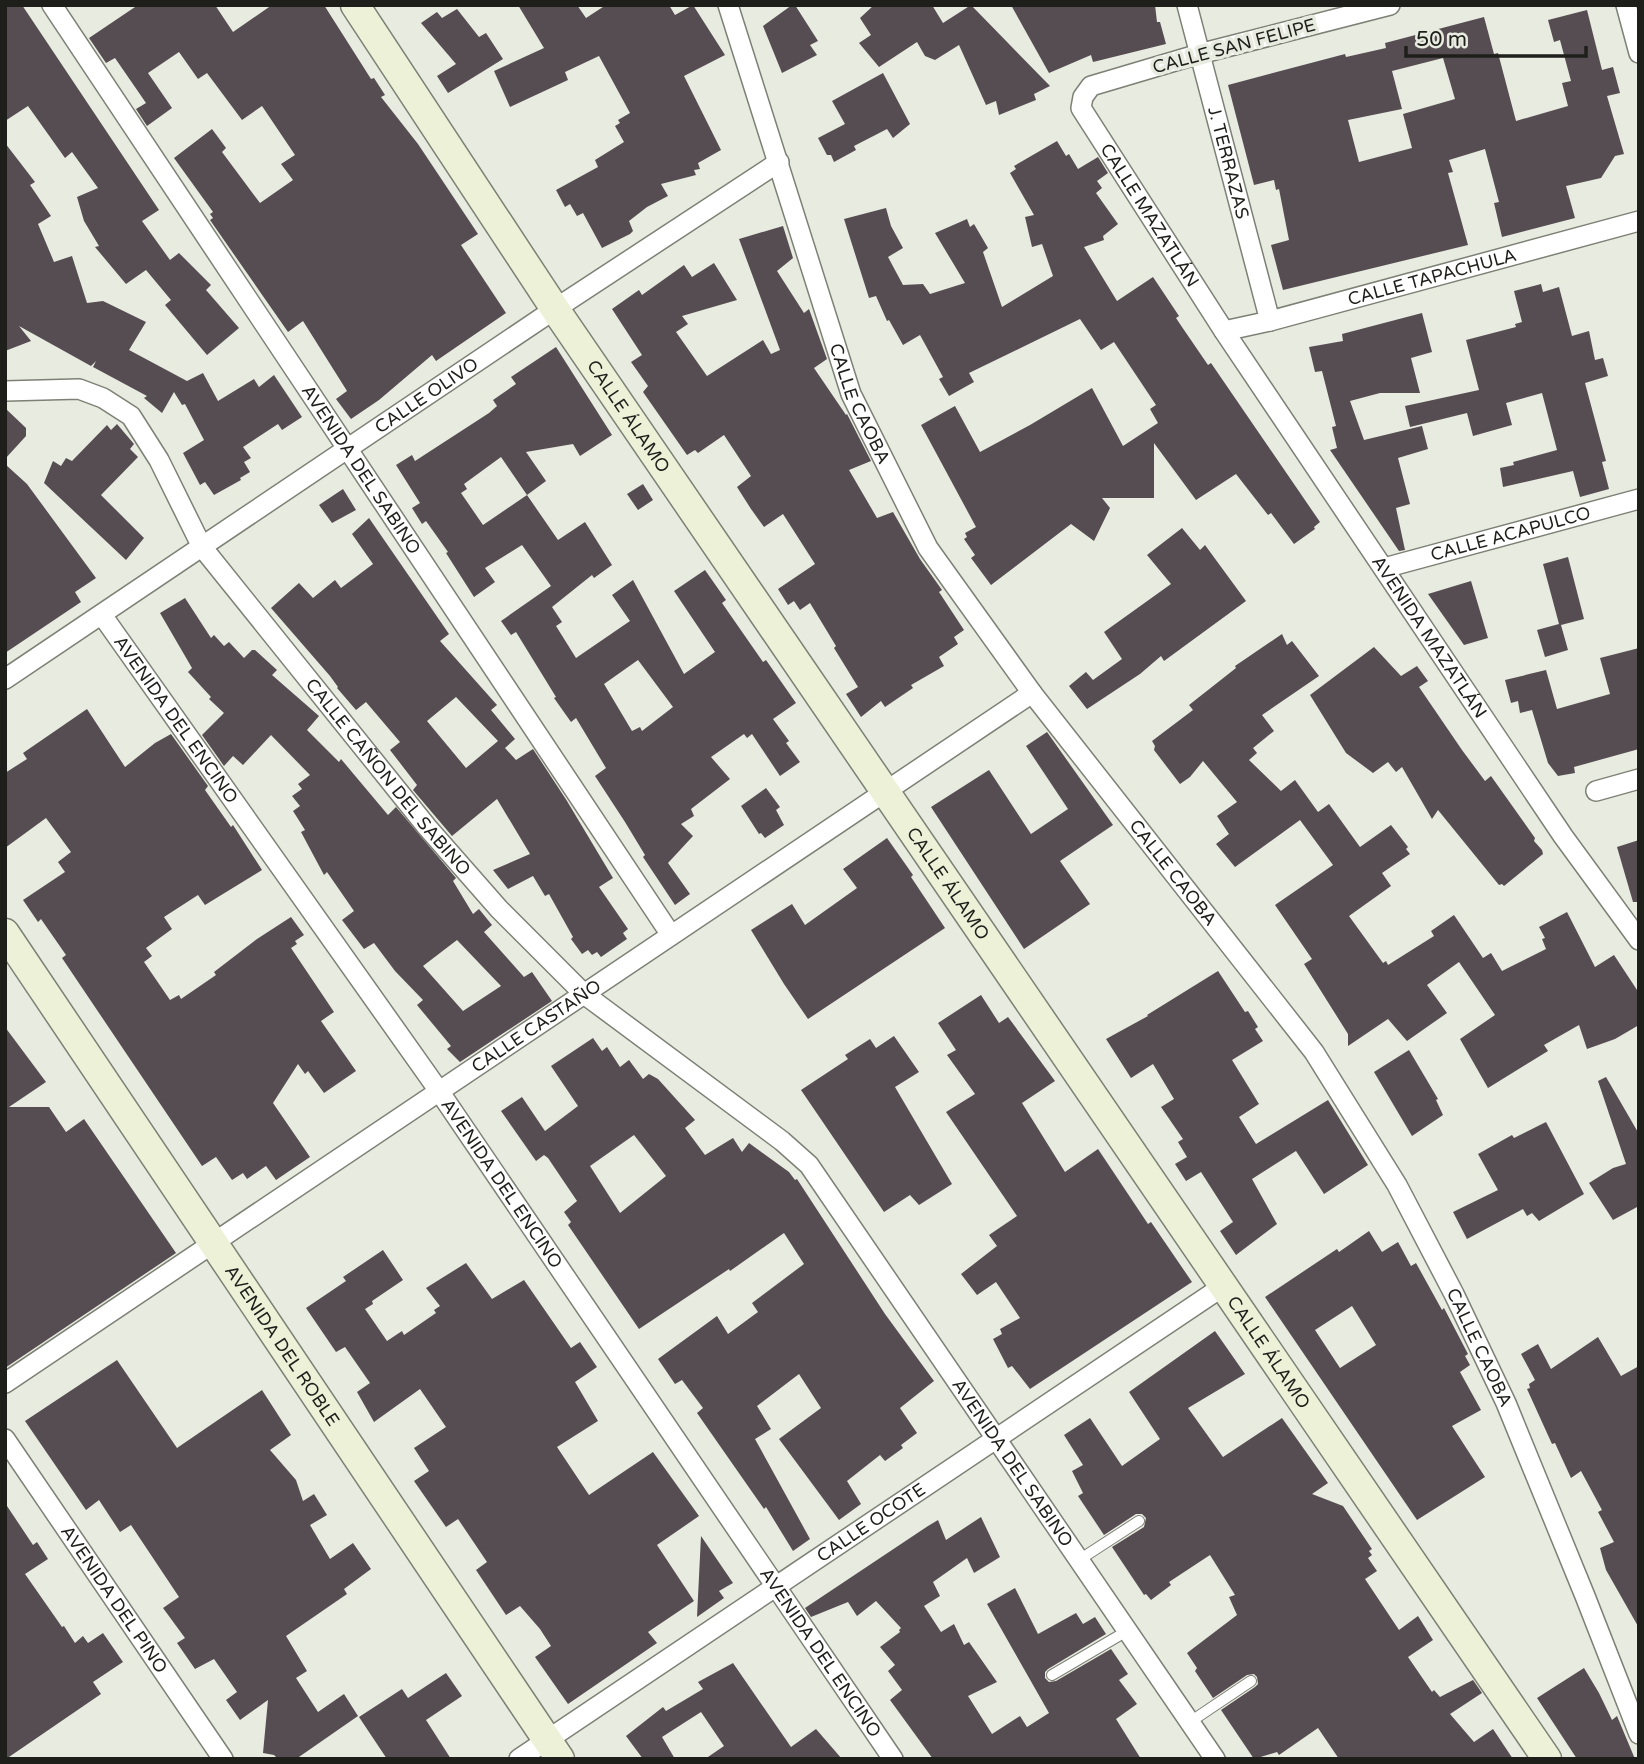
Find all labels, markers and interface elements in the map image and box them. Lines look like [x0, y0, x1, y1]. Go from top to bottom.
street label: CALLE SAN FELIPE [1150, 14, 1318, 78]
scale bar [1406, 14, 1586, 58]
text: 50 m [1416, 27, 1467, 52]
street label: J. TERRAZAS [1203, 104, 1254, 221]
street label: CALLE MAZATLÁN [1096, 139, 1204, 291]
street label: CALLE TAPACHULA [1345, 244, 1519, 310]
street label: CALLE CAOBA [825, 341, 895, 467]
street label: CALLE OLIVO [371, 353, 482, 438]
street label: CALLE ÁLAMO [582, 356, 675, 477]
street label: AVENIDA DEL SABINO [297, 381, 425, 558]
street label: CALLE ACAPULCO [1428, 502, 1593, 566]
street label: AVENIDA MAZATLÁN [1367, 551, 1492, 722]
street label: AVENIDA DEL ENCINO [109, 631, 243, 808]
street label: CALLE CAÑON DEL SABINO [301, 674, 475, 880]
street label: CALLE CAOBA [1125, 815, 1222, 930]
street label: CALLE ÁLAMO [902, 823, 994, 944]
street label: CALLE CASTAÑO [467, 975, 605, 1078]
street label: AVENIDA DEL ENCINO [436, 1094, 567, 1273]
street label: AVENIDA DEL ROBLE [220, 1261, 344, 1430]
street label: CALLE CAOBA [1442, 1284, 1517, 1410]
street label: CALLE ÁLAMO [1222, 1292, 1315, 1413]
street label: AVENIDA DEL SABINO [947, 1374, 1078, 1551]
street label: CALLE OCOTE [812, 1478, 930, 1567]
street label: AVENIDA DEL PINO [56, 1521, 172, 1677]
street label: AVENIDA DEL ENCINO [755, 1563, 886, 1741]

